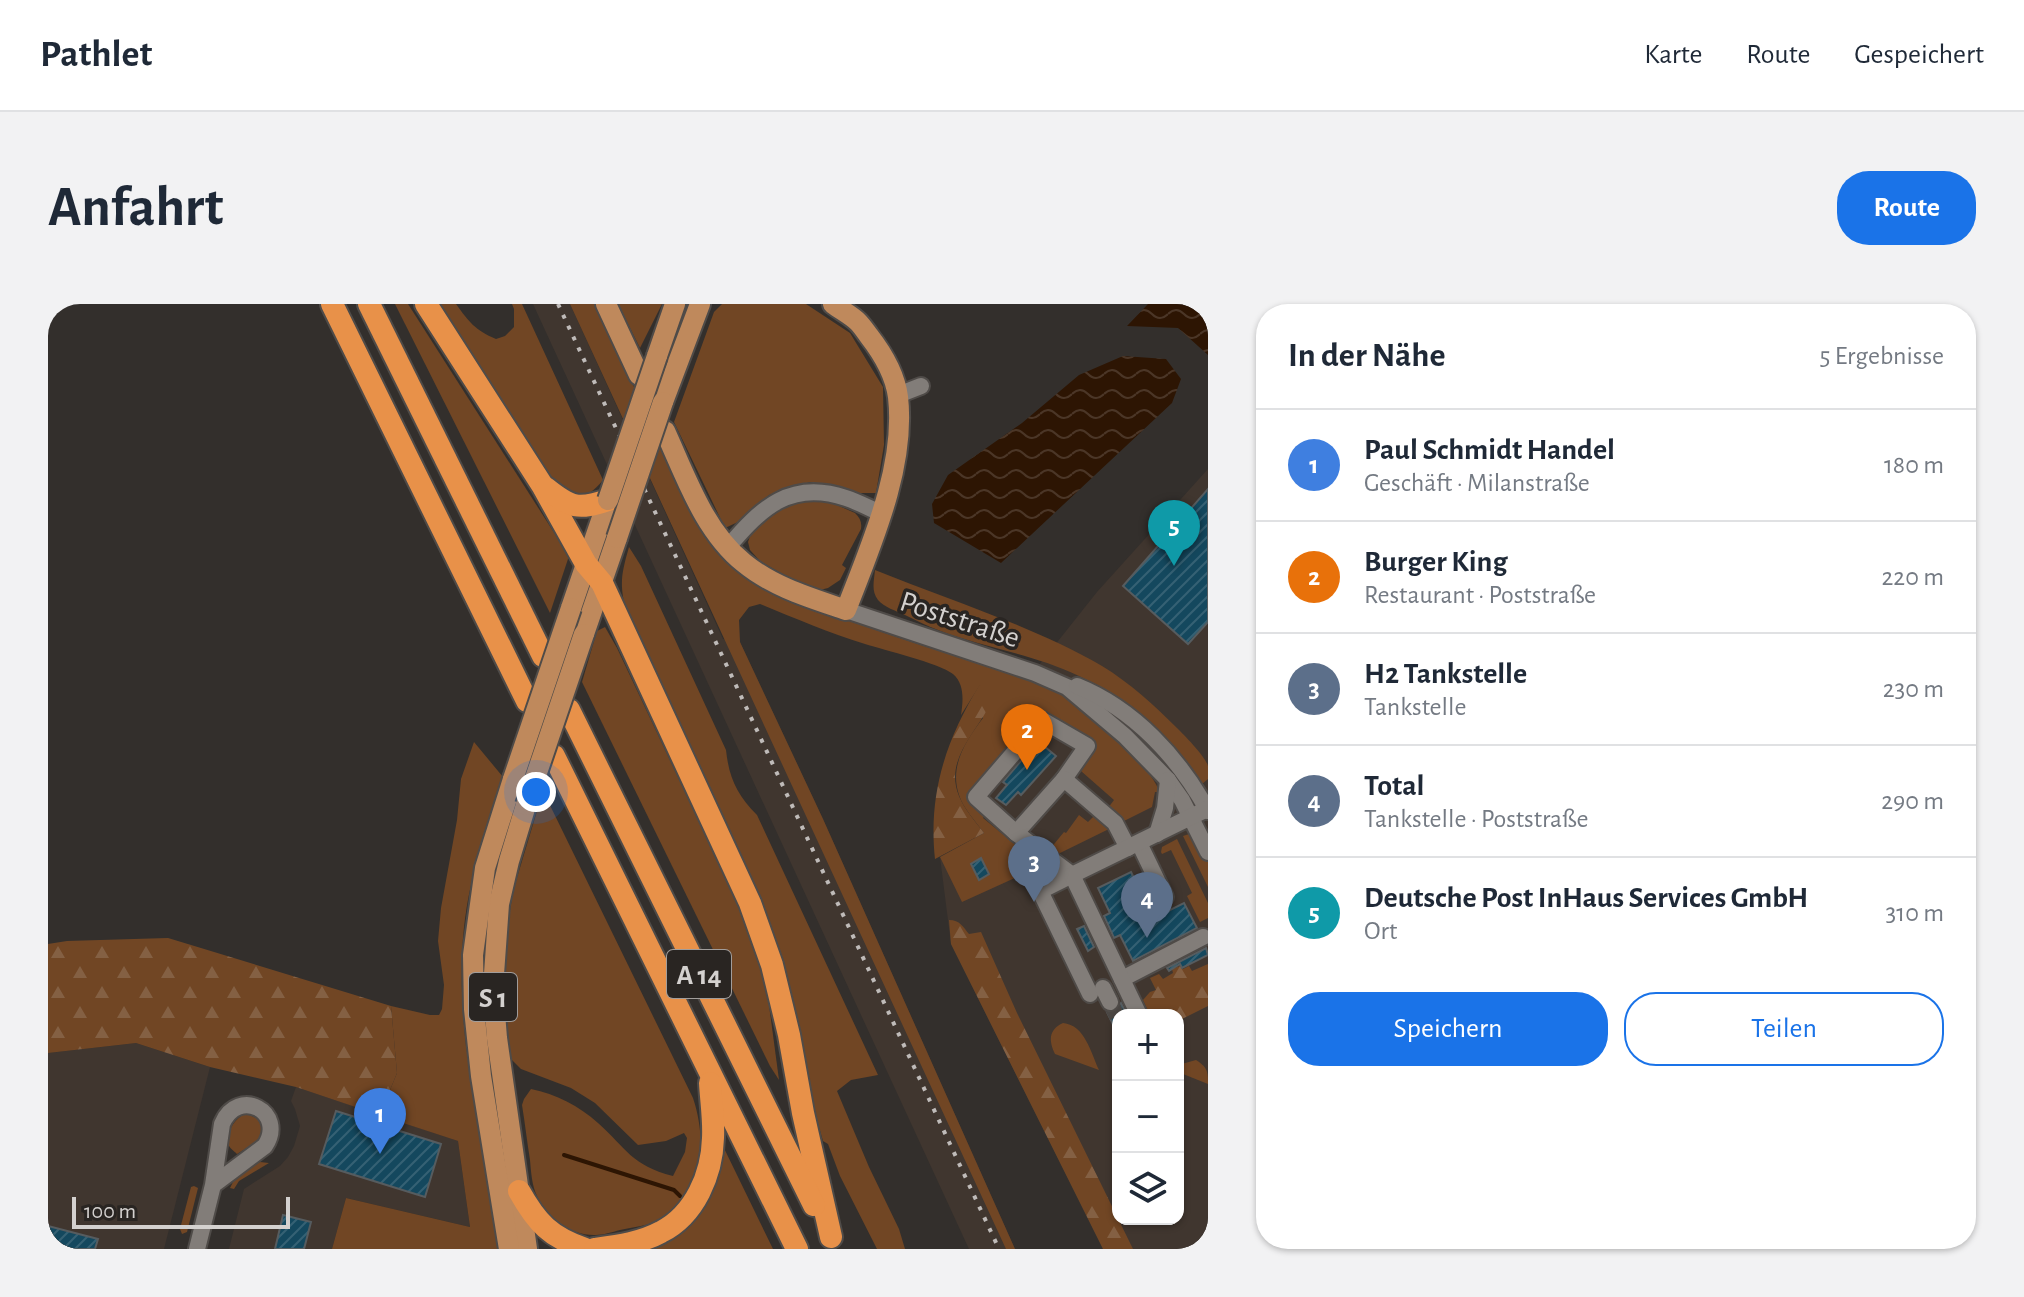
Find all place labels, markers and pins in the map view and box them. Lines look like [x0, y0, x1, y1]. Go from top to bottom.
pin: 5 [1148, 500, 1200, 566]
pin: 2 [1001, 704, 1053, 770]
pin: 3 [1008, 836, 1060, 902]
pin: 4 [1121, 872, 1173, 938]
pin: 1 [354, 1088, 406, 1154]

